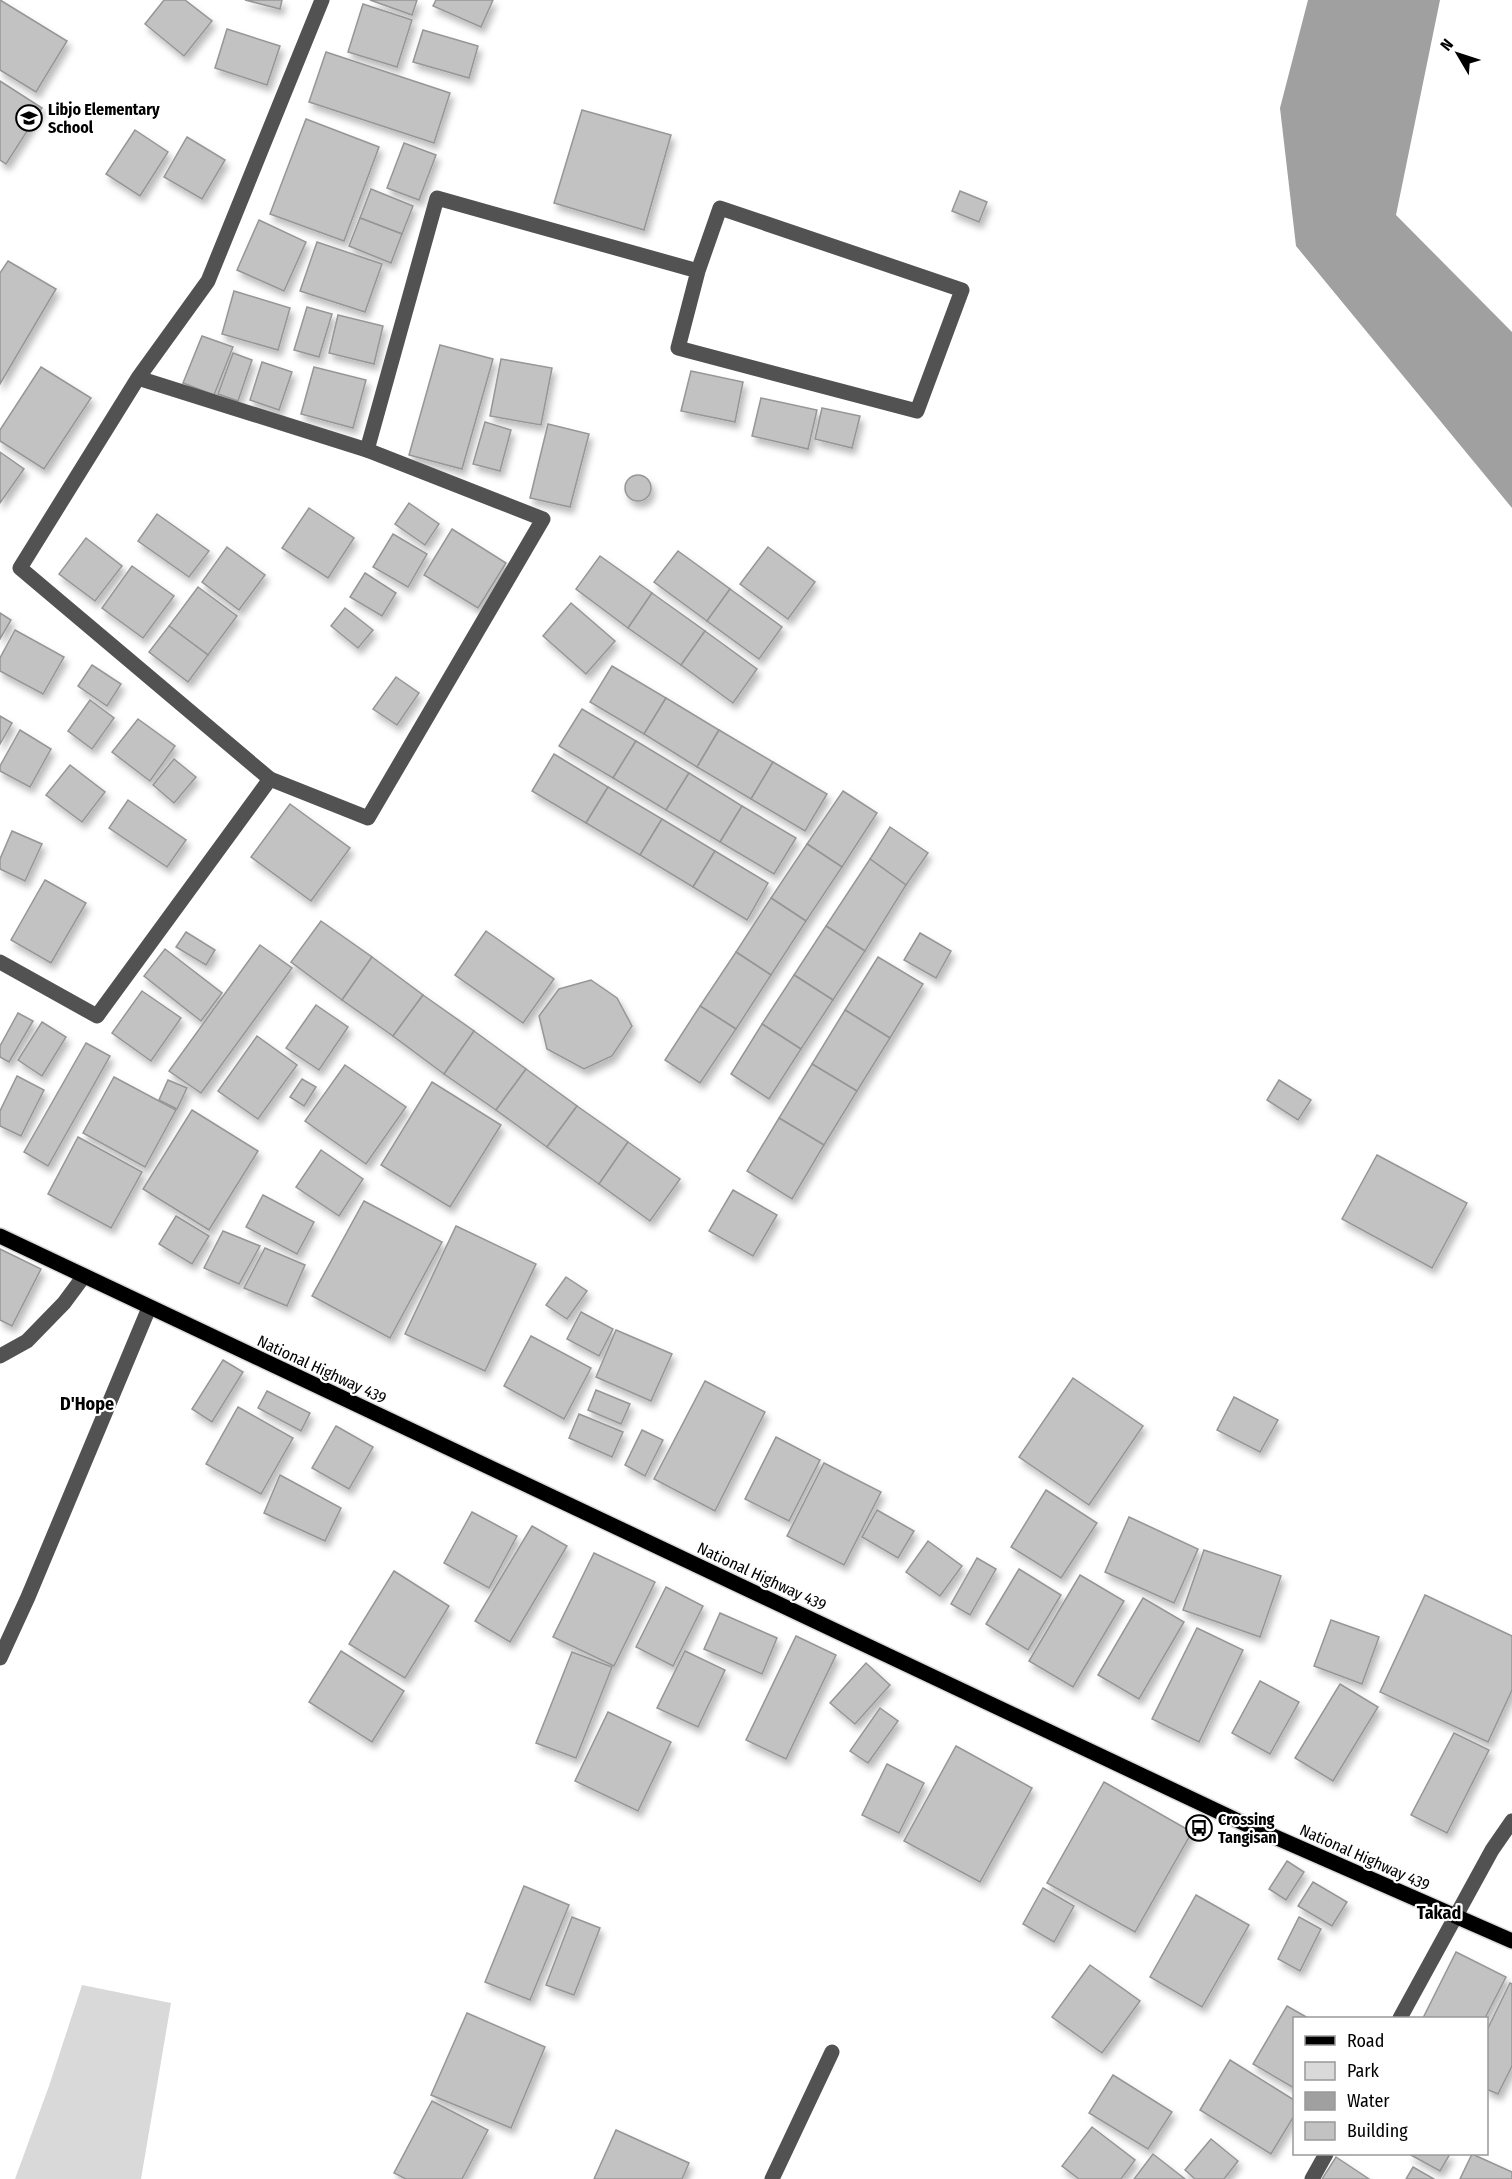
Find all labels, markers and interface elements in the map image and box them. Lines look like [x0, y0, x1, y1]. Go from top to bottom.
north arrow [1428, 24, 1488, 84]
text: N [1436, 35, 1457, 55]
place label: Libjo Elementary School [48, 100, 160, 137]
school or university icon: Libjo Elementary School [14, 103, 44, 133]
street label: National Highway 439 [254, 1331, 389, 1408]
district label: D'Hope [60, 1393, 114, 1415]
street label: National Highway 439 [694, 1538, 829, 1615]
place label: Crossing Tangisan [1218, 1810, 1277, 1847]
bus stop icon: Crossing Tangisan [1184, 1813, 1214, 1843]
street label: National Highway 439 [1297, 1820, 1433, 1895]
district label: Takad [1417, 1902, 1461, 1924]
legend [1293, 2017, 1488, 2155]
text: Road [1347, 2030, 1384, 2052]
text: Park [1347, 2060, 1380, 2082]
text: Water [1347, 2090, 1390, 2112]
text: Building [1347, 2120, 1408, 2142]

